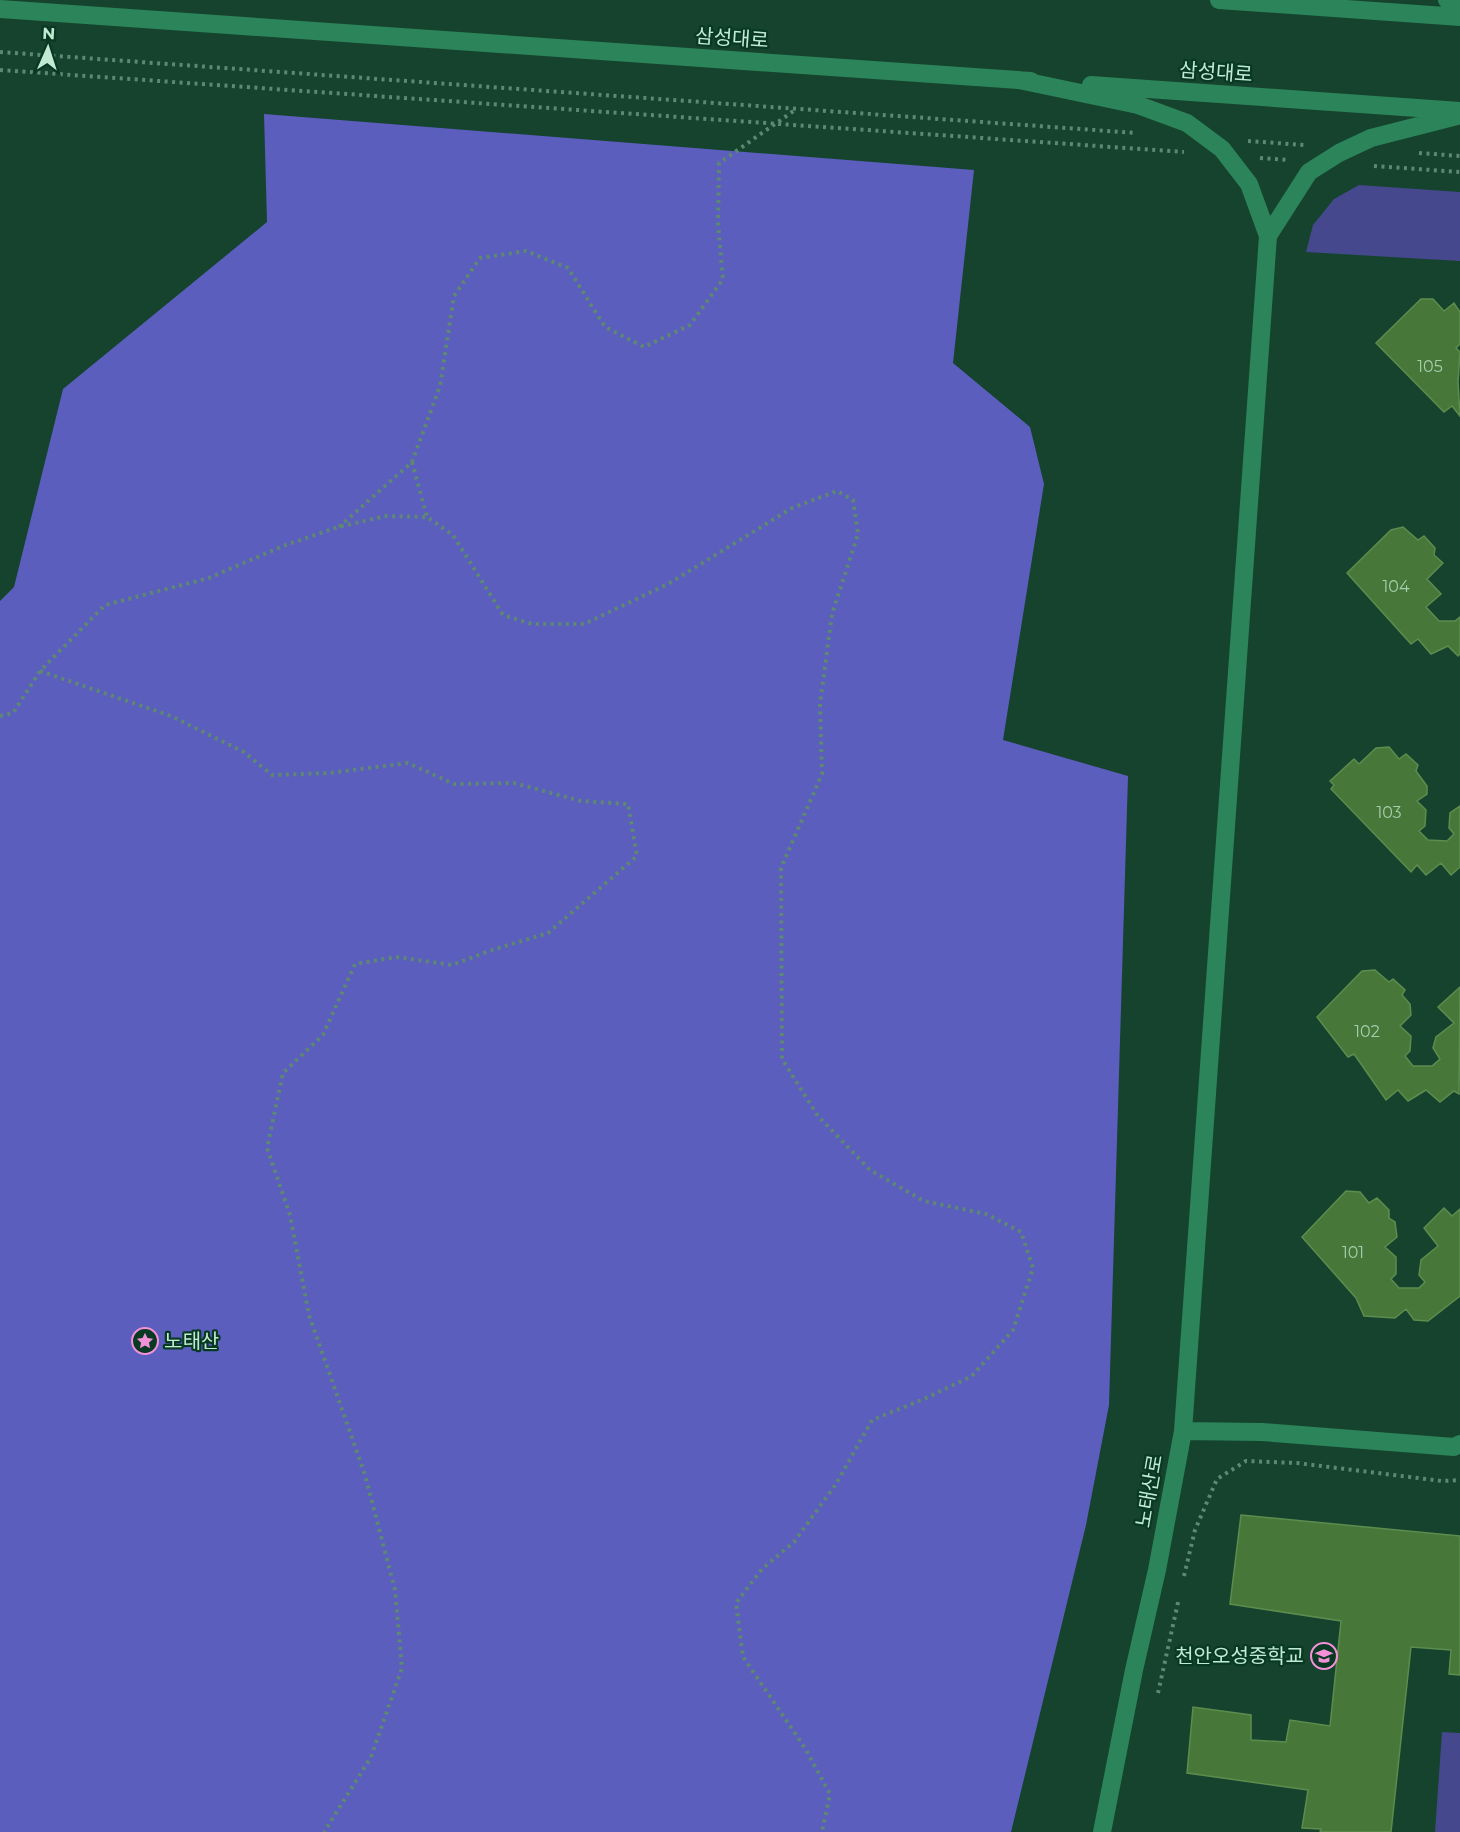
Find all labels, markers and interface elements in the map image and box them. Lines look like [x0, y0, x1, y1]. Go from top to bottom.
north arrow [18, 18, 78, 78]
street label: 삼성대로 [694, 23, 770, 53]
text: N [42, 24, 56, 43]
street label: 삼성대로 [1178, 57, 1254, 87]
house number: 105 [1417, 357, 1443, 376]
house number: 104 [1383, 577, 1410, 596]
house number: 103 [1376, 803, 1402, 822]
house number: 102 [1354, 1022, 1380, 1041]
house number: 101 [1342, 1243, 1364, 1262]
place icon: 노태산 [130, 1326, 160, 1356]
place label: 노태산 [164, 1329, 219, 1353]
street label: 노태산로 [1131, 1453, 1167, 1529]
school or university icon: 천안오성중학교 [1309, 1641, 1339, 1671]
place label: 천안오성중학교 [1175, 1644, 1304, 1668]

